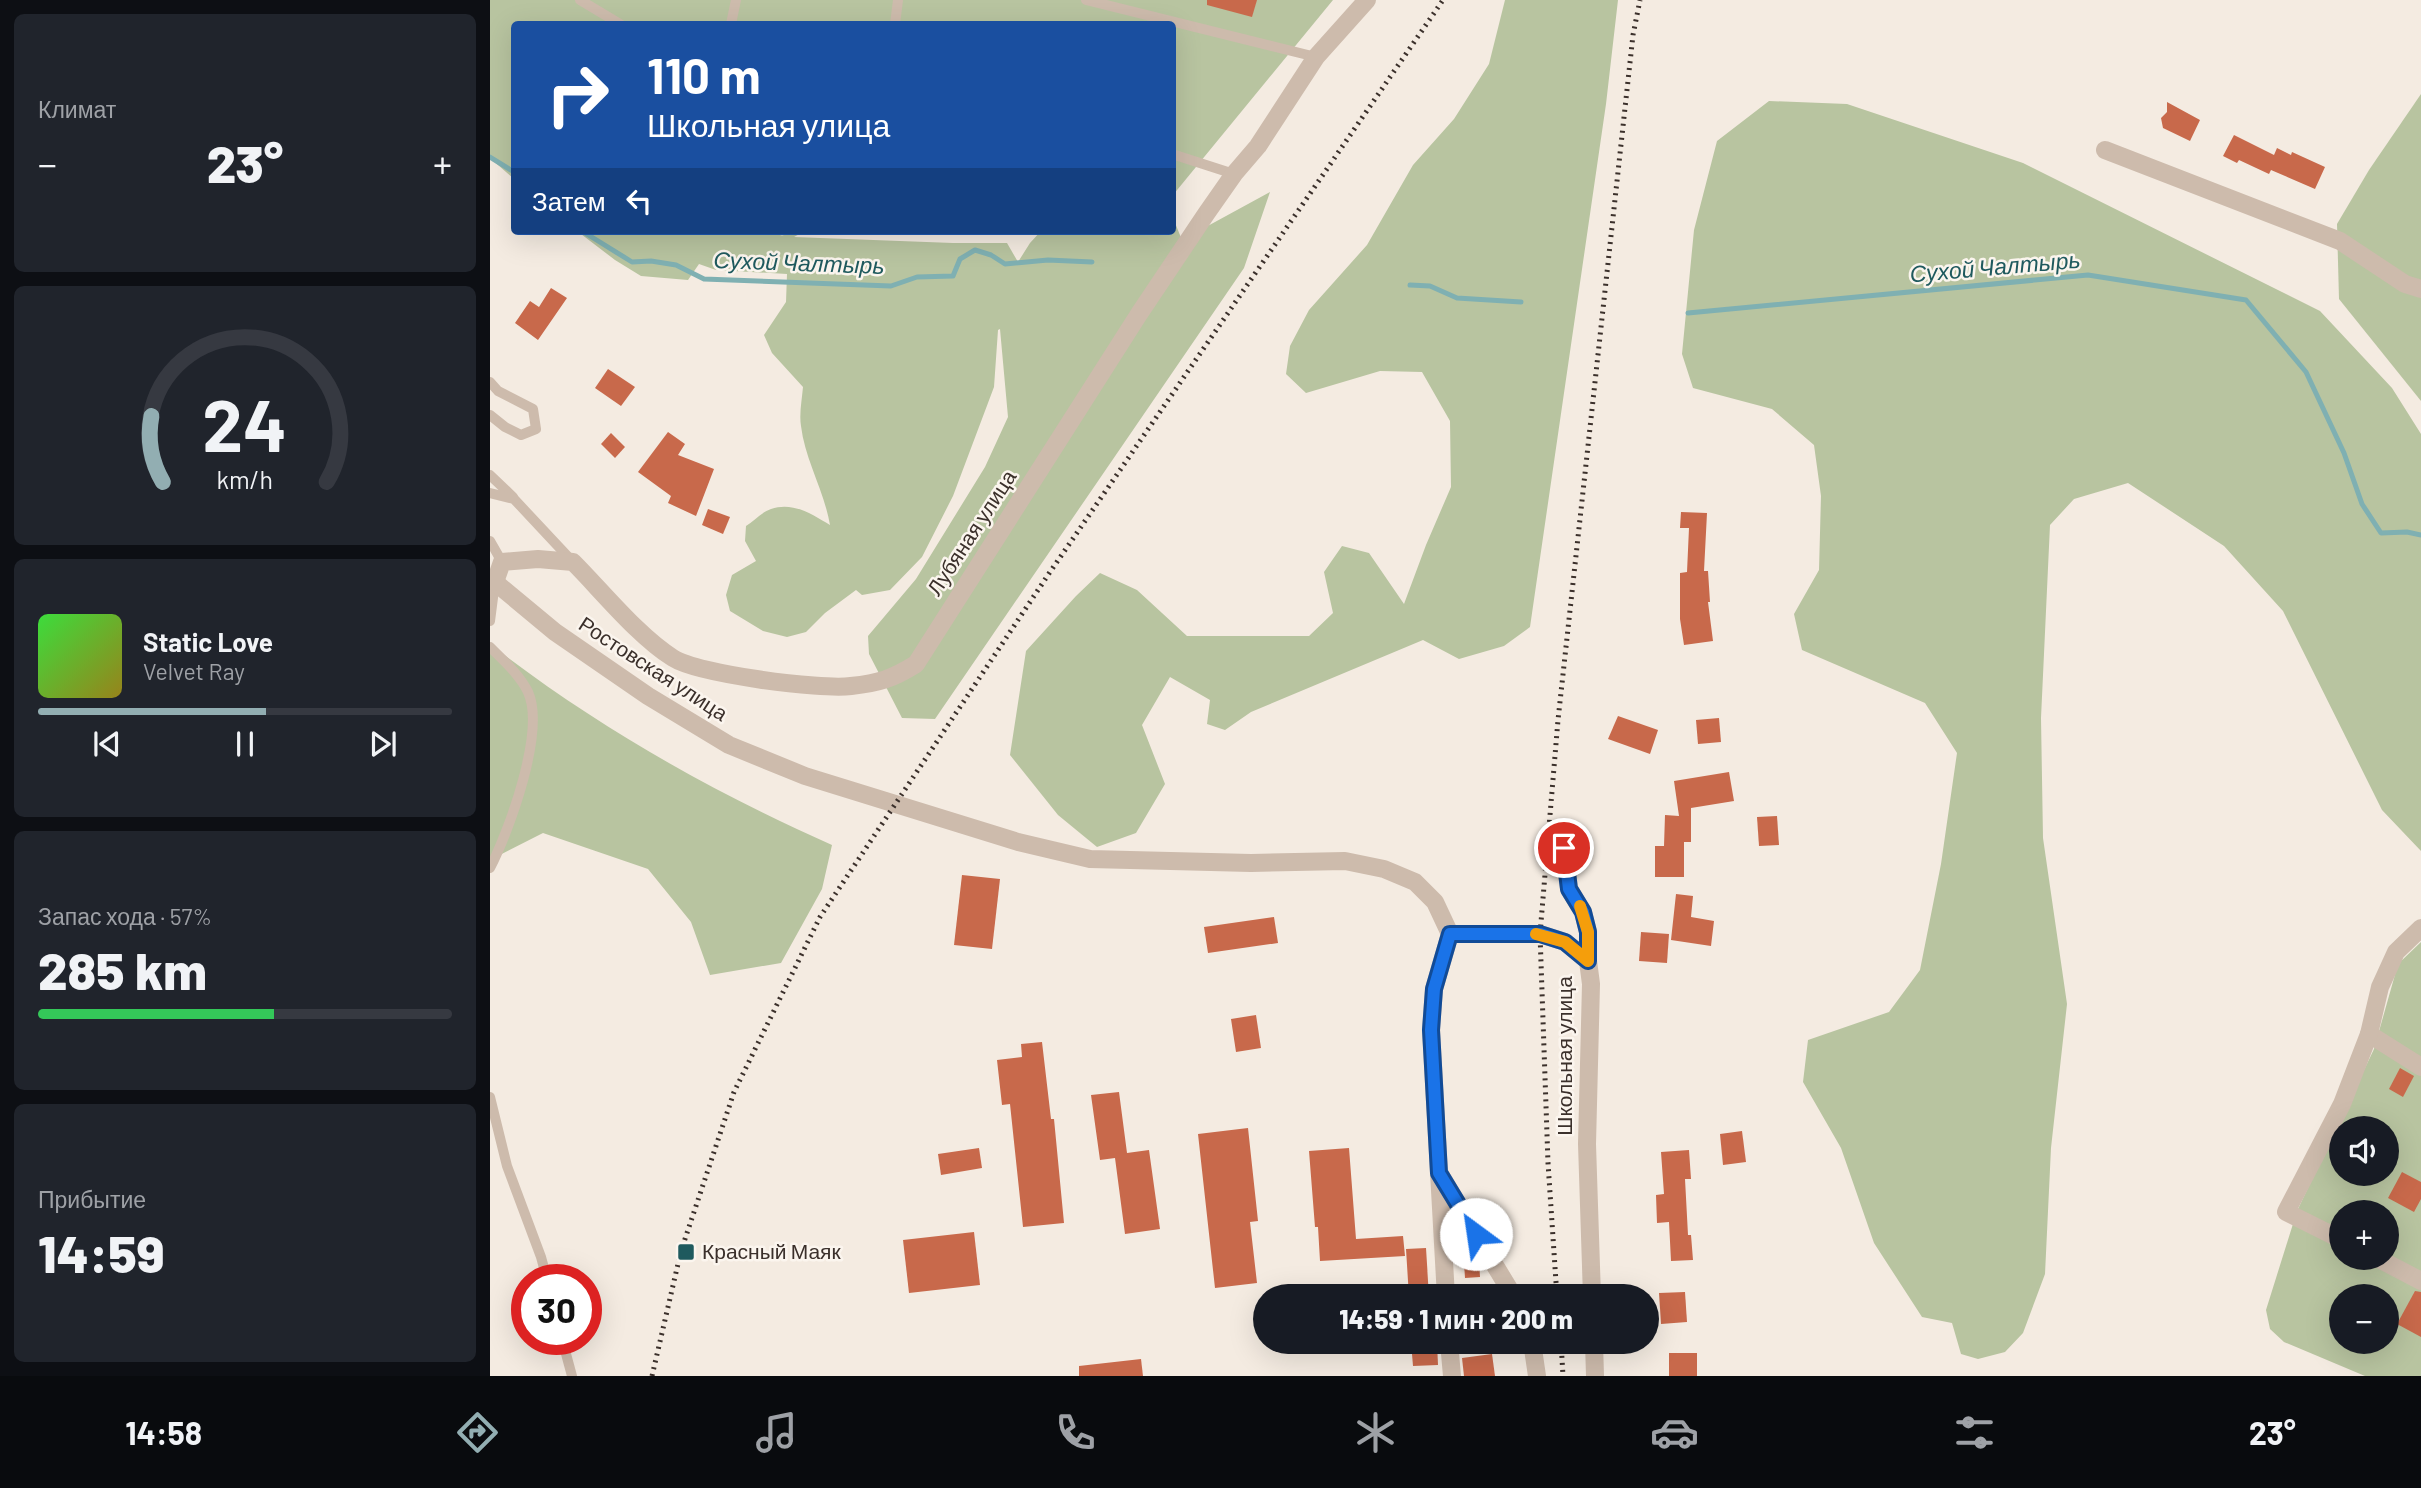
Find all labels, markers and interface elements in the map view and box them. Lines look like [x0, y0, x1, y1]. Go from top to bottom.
text: 110 m [647, 45, 761, 104]
icon: right [532, 49, 623, 140]
text: Климат [38, 95, 116, 123]
text: Школьная улица [647, 105, 890, 143]
text: 23° [207, 131, 283, 193]
text: − [38, 140, 57, 186]
text: + [433, 140, 452, 186]
icon: left [620, 182, 658, 220]
text: Затем [532, 185, 606, 216]
water label: Сухой Чалтырь [713, 245, 885, 279]
water label: Сухой Чалтырь [1908, 245, 2081, 287]
text: 24 [203, 379, 287, 467]
text: km/h [217, 463, 273, 493]
street label: Лубяная улица [921, 465, 1021, 599]
street label: Ростовская улица [575, 610, 733, 725]
text: Static Love [143, 626, 273, 657]
text: Velvet Ray [143, 657, 245, 685]
icon: previous [88, 725, 126, 763]
icon: pause [226, 725, 264, 763]
icon: next [364, 725, 402, 763]
pin [1534, 818, 1594, 878]
icon: arrive [1545, 829, 1583, 867]
text: Запас хода · 57% [38, 902, 212, 930]
text: 285 km [38, 938, 207, 1000]
street label: Школьная улица [1551, 976, 1576, 1136]
map controls [2329, 1116, 2399, 1354]
button: sound [2329, 1116, 2399, 1186]
text: Прибытие [38, 1185, 146, 1213]
position arrow [1439, 1197, 1513, 1271]
button: + [2329, 1200, 2399, 1270]
text: 14:59 [38, 1221, 165, 1283]
place label: Красный Маяк [702, 1238, 841, 1263]
marker: Красный Маяк [676, 1242, 696, 1262]
speed limit sign: 30 [511, 1264, 602, 1355]
button: − [2329, 1284, 2399, 1354]
text: 14:59 · 1 мин · 200 m [1339, 1303, 1573, 1334]
icon: directions [453, 1408, 502, 1457]
icon: music [752, 1408, 801, 1457]
icon: phone [1051, 1408, 1100, 1457]
icon: climate [1351, 1408, 1400, 1457]
icon: car [1650, 1408, 1699, 1457]
icon: filters [1950, 1408, 1999, 1457]
text: 14:58 [125, 1413, 202, 1451]
text: 23° [2249, 1413, 2296, 1451]

